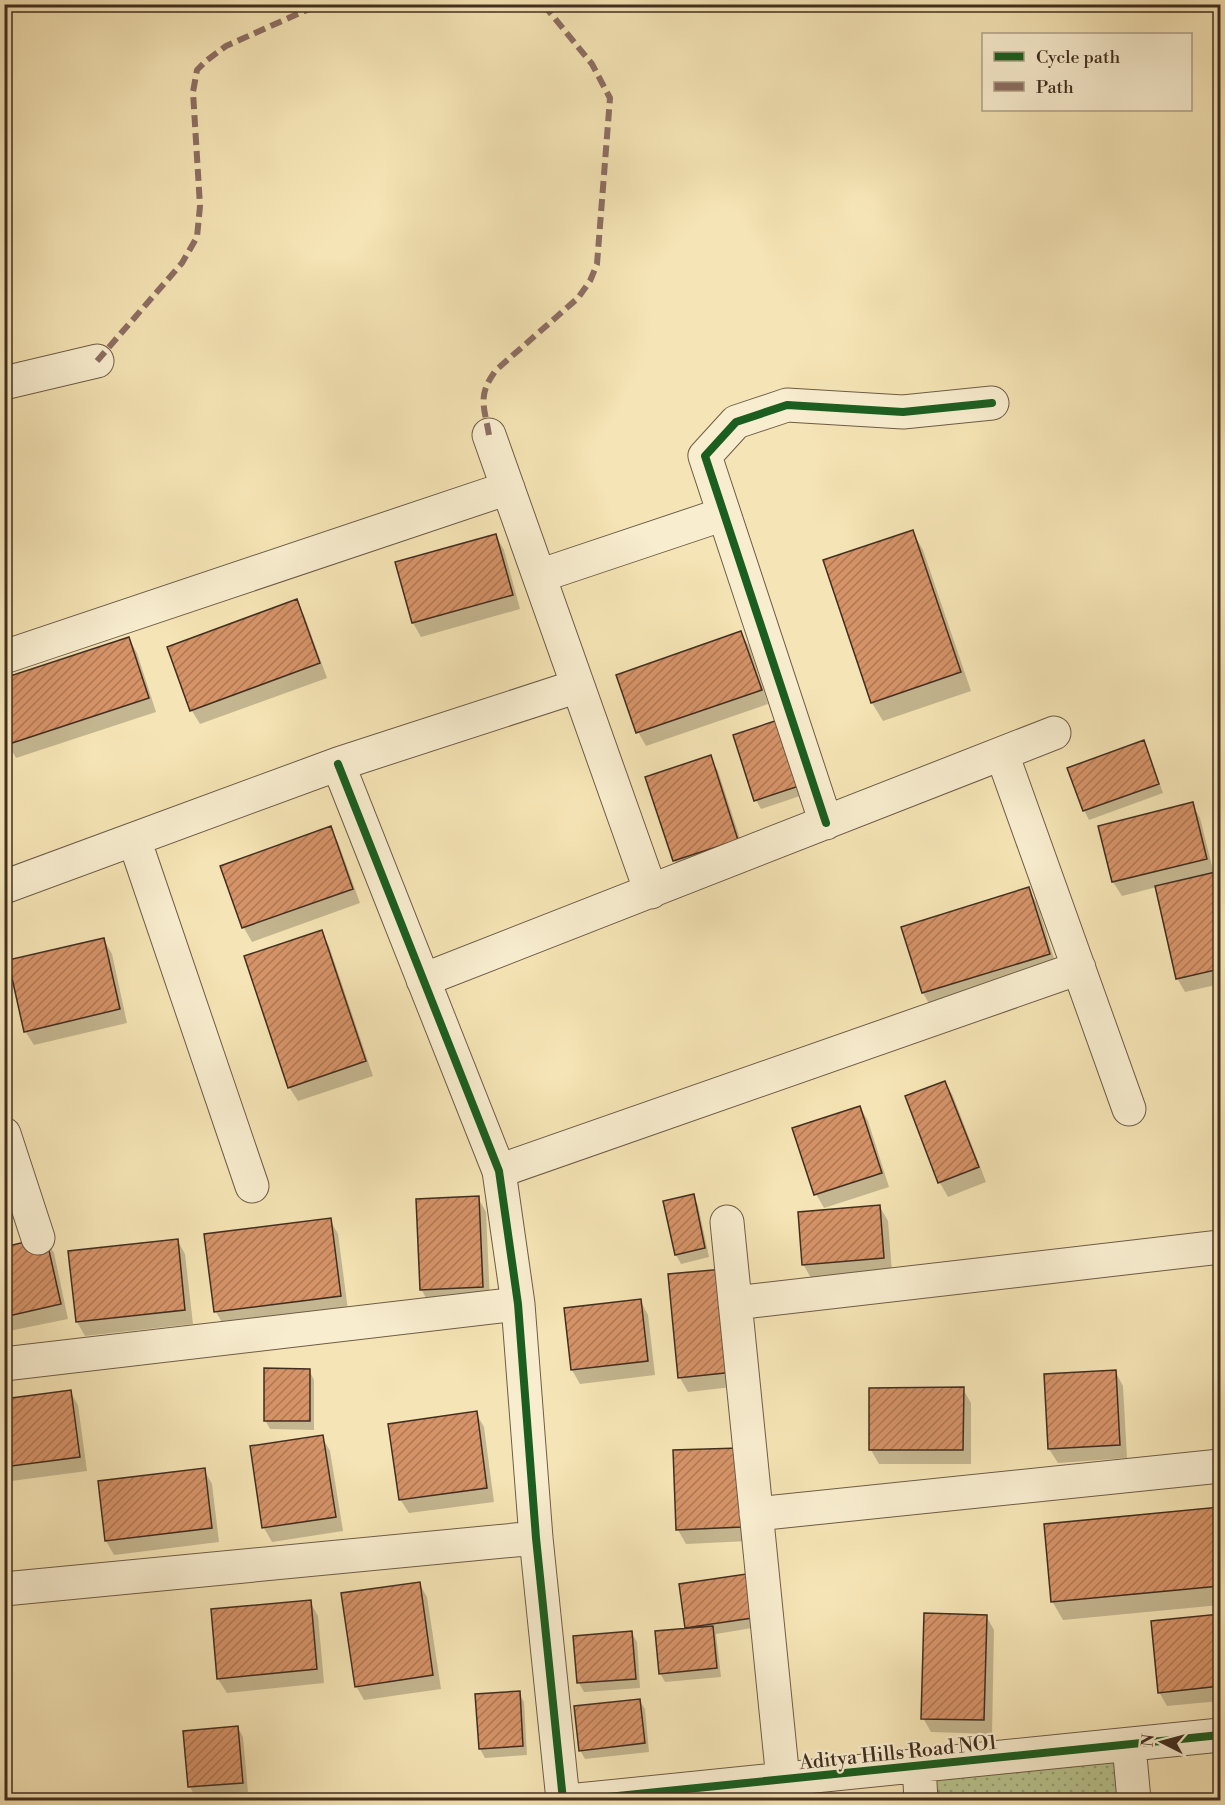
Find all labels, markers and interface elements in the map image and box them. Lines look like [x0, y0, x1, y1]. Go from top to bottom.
legend [982, 33, 1192, 111]
text: Cycle path [1036, 46, 1120, 69]
text: Path [1036, 76, 1074, 99]
north arrow [1132, 1712, 1192, 1772]
street label: Aditya Hills Road NO1 [797, 1731, 999, 1776]
text: N [1137, 1733, 1159, 1748]

